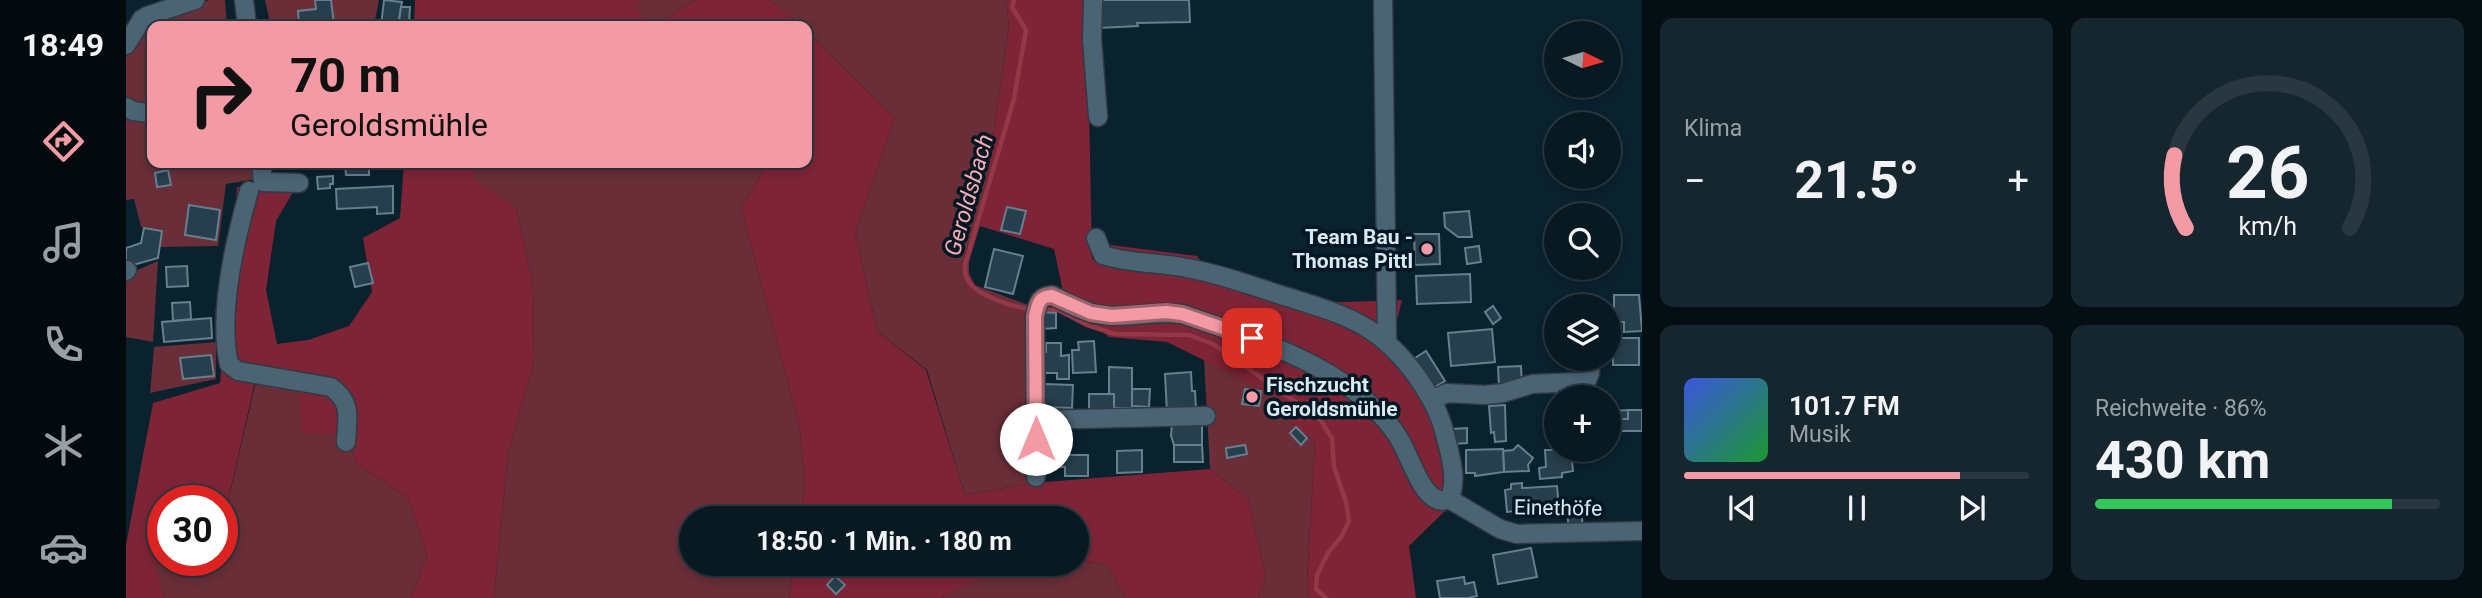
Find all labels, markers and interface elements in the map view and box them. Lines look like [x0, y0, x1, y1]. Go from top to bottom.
north arrow [1544, 21, 1620, 98]
map controls [1544, 21, 1621, 462]
text: 18:49 [22, 26, 104, 64]
text: 70 m [290, 47, 401, 104]
icon: right [175, 49, 266, 140]
text: Geroldsmühle [290, 106, 488, 144]
button: sound [1544, 112, 1621, 189]
text: Klima [1684, 115, 1742, 142]
icon: directions [39, 117, 88, 166]
water label: Geroldsbach [939, 131, 999, 259]
text: 26 [2226, 131, 2309, 217]
text: 21.5° [1794, 150, 1919, 211]
text: − [1684, 159, 1706, 203]
text: + [2007, 159, 2029, 203]
button: search [1544, 203, 1621, 280]
text: km/h [2238, 212, 2297, 241]
icon: music [39, 218, 88, 267]
place label: Team Bau - Thomas Pittl [1292, 225, 1413, 273]
marker: Team Bau - Thomas Pittl [1419, 241, 1435, 257]
button: layers [1544, 294, 1621, 371]
pin [1222, 308, 1282, 368]
icon: arrive [1233, 319, 1271, 357]
icon: phone [39, 320, 88, 369]
place label: Fischzucht Geroldsmühle [1266, 373, 1398, 421]
button: + [1544, 385, 1621, 462]
marker: Fischzucht Geroldsmühle [1244, 389, 1260, 405]
text: 101.7 FM [1789, 391, 1900, 421]
text: Reichweite · 86% [2095, 395, 2267, 422]
position arrow [999, 402, 1073, 476]
icon: climate [39, 421, 88, 470]
text: Musik [1789, 421, 1851, 448]
text: 430 km [2095, 430, 2270, 491]
speed limit sign: 30 [147, 485, 238, 576]
icon: previous [1723, 489, 1761, 527]
icon: pause [1838, 489, 1876, 527]
icon: next [1953, 489, 1991, 527]
street label: Einethöfe [1514, 495, 1602, 521]
icon: car [39, 523, 88, 572]
text: 18:50 · 1 Min. · 180 m [756, 526, 1012, 556]

